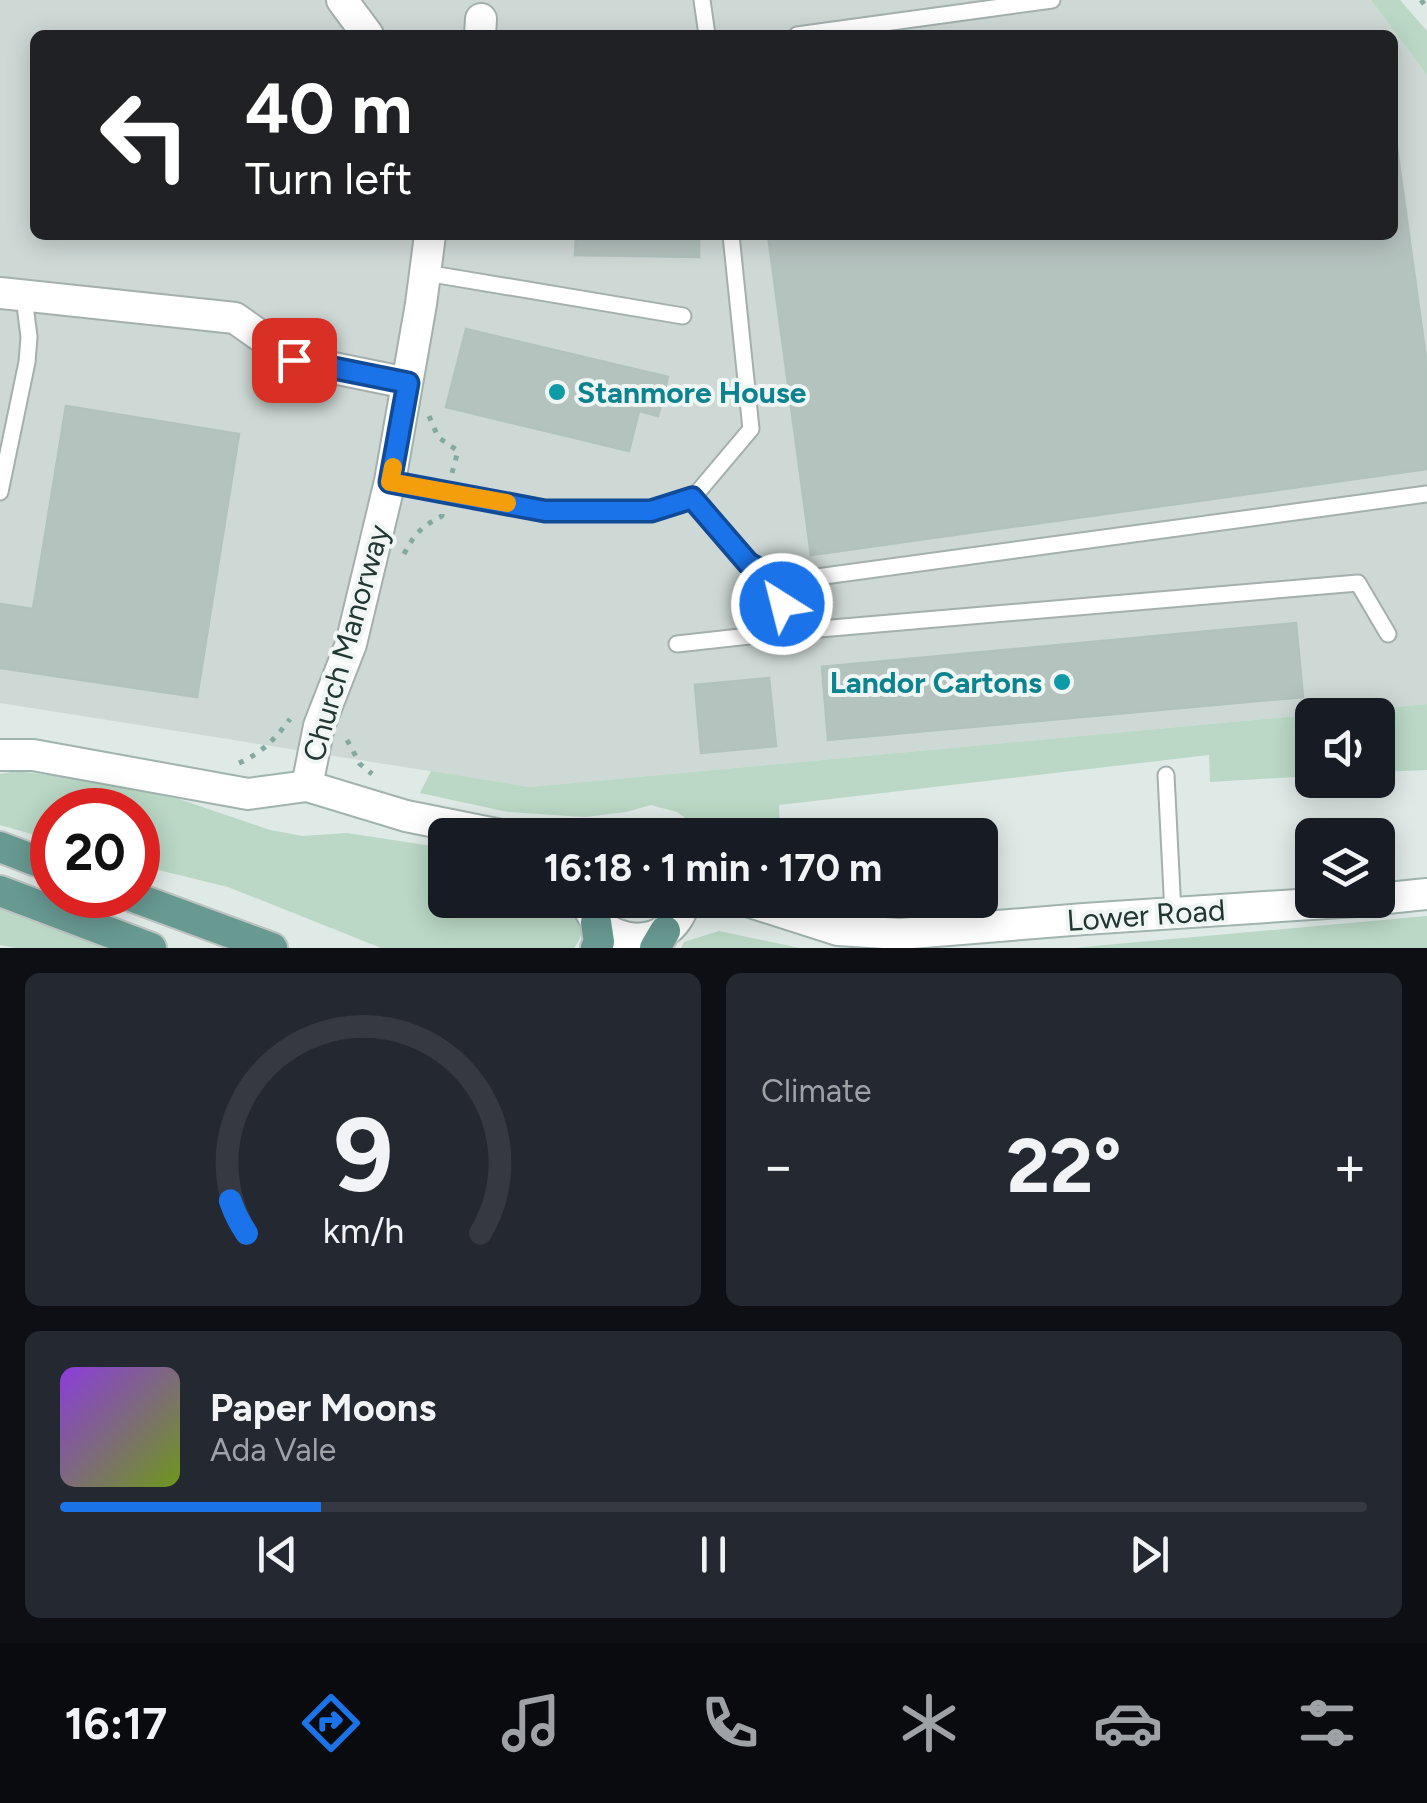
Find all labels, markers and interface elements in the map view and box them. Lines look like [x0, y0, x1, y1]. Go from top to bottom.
text: 40 m [245, 66, 412, 151]
icon: left [80, 70, 210, 200]
text: Turn left [245, 151, 412, 205]
pin [252, 318, 337, 403]
icon: arrive [267, 333, 322, 388]
place label: Stanmore House [577, 374, 807, 411]
marker: Stanmore House [546, 381, 568, 403]
street label: Church Manorway [295, 520, 398, 766]
position arrow [730, 552, 834, 656]
place label: Landor Cartons [830, 664, 1042, 701]
marker: Landor Cartons [1051, 671, 1073, 693]
map controls [1295, 698, 1395, 918]
button: sound [1295, 698, 1395, 798]
speed limit sign: 20 [30, 788, 160, 918]
button: layers [1295, 818, 1395, 918]
text: 16:18 · 1 min · 170 m [544, 845, 882, 891]
street label: Lower Road [1066, 891, 1226, 939]
text: Climate [761, 1072, 872, 1110]
text: 9 [333, 1092, 393, 1217]
text: 22° [1006, 1121, 1122, 1211]
text: − [761, 1133, 795, 1199]
text: + [1333, 1133, 1367, 1199]
text: km/h [322, 1209, 404, 1252]
text: Paper Moons [210, 1385, 436, 1431]
text: Ada Vale [210, 1431, 336, 1469]
icon: previous [250, 1527, 305, 1582]
icon: pause [686, 1527, 741, 1582]
icon: next [1122, 1527, 1177, 1582]
icon: directions [296, 1688, 366, 1758]
icon: music [496, 1688, 566, 1758]
icon: phone [695, 1688, 765, 1758]
icon: climate [894, 1688, 964, 1758]
icon: car [1093, 1688, 1163, 1758]
icon: filters [1292, 1688, 1362, 1758]
text: 16:17 [65, 1696, 167, 1750]

